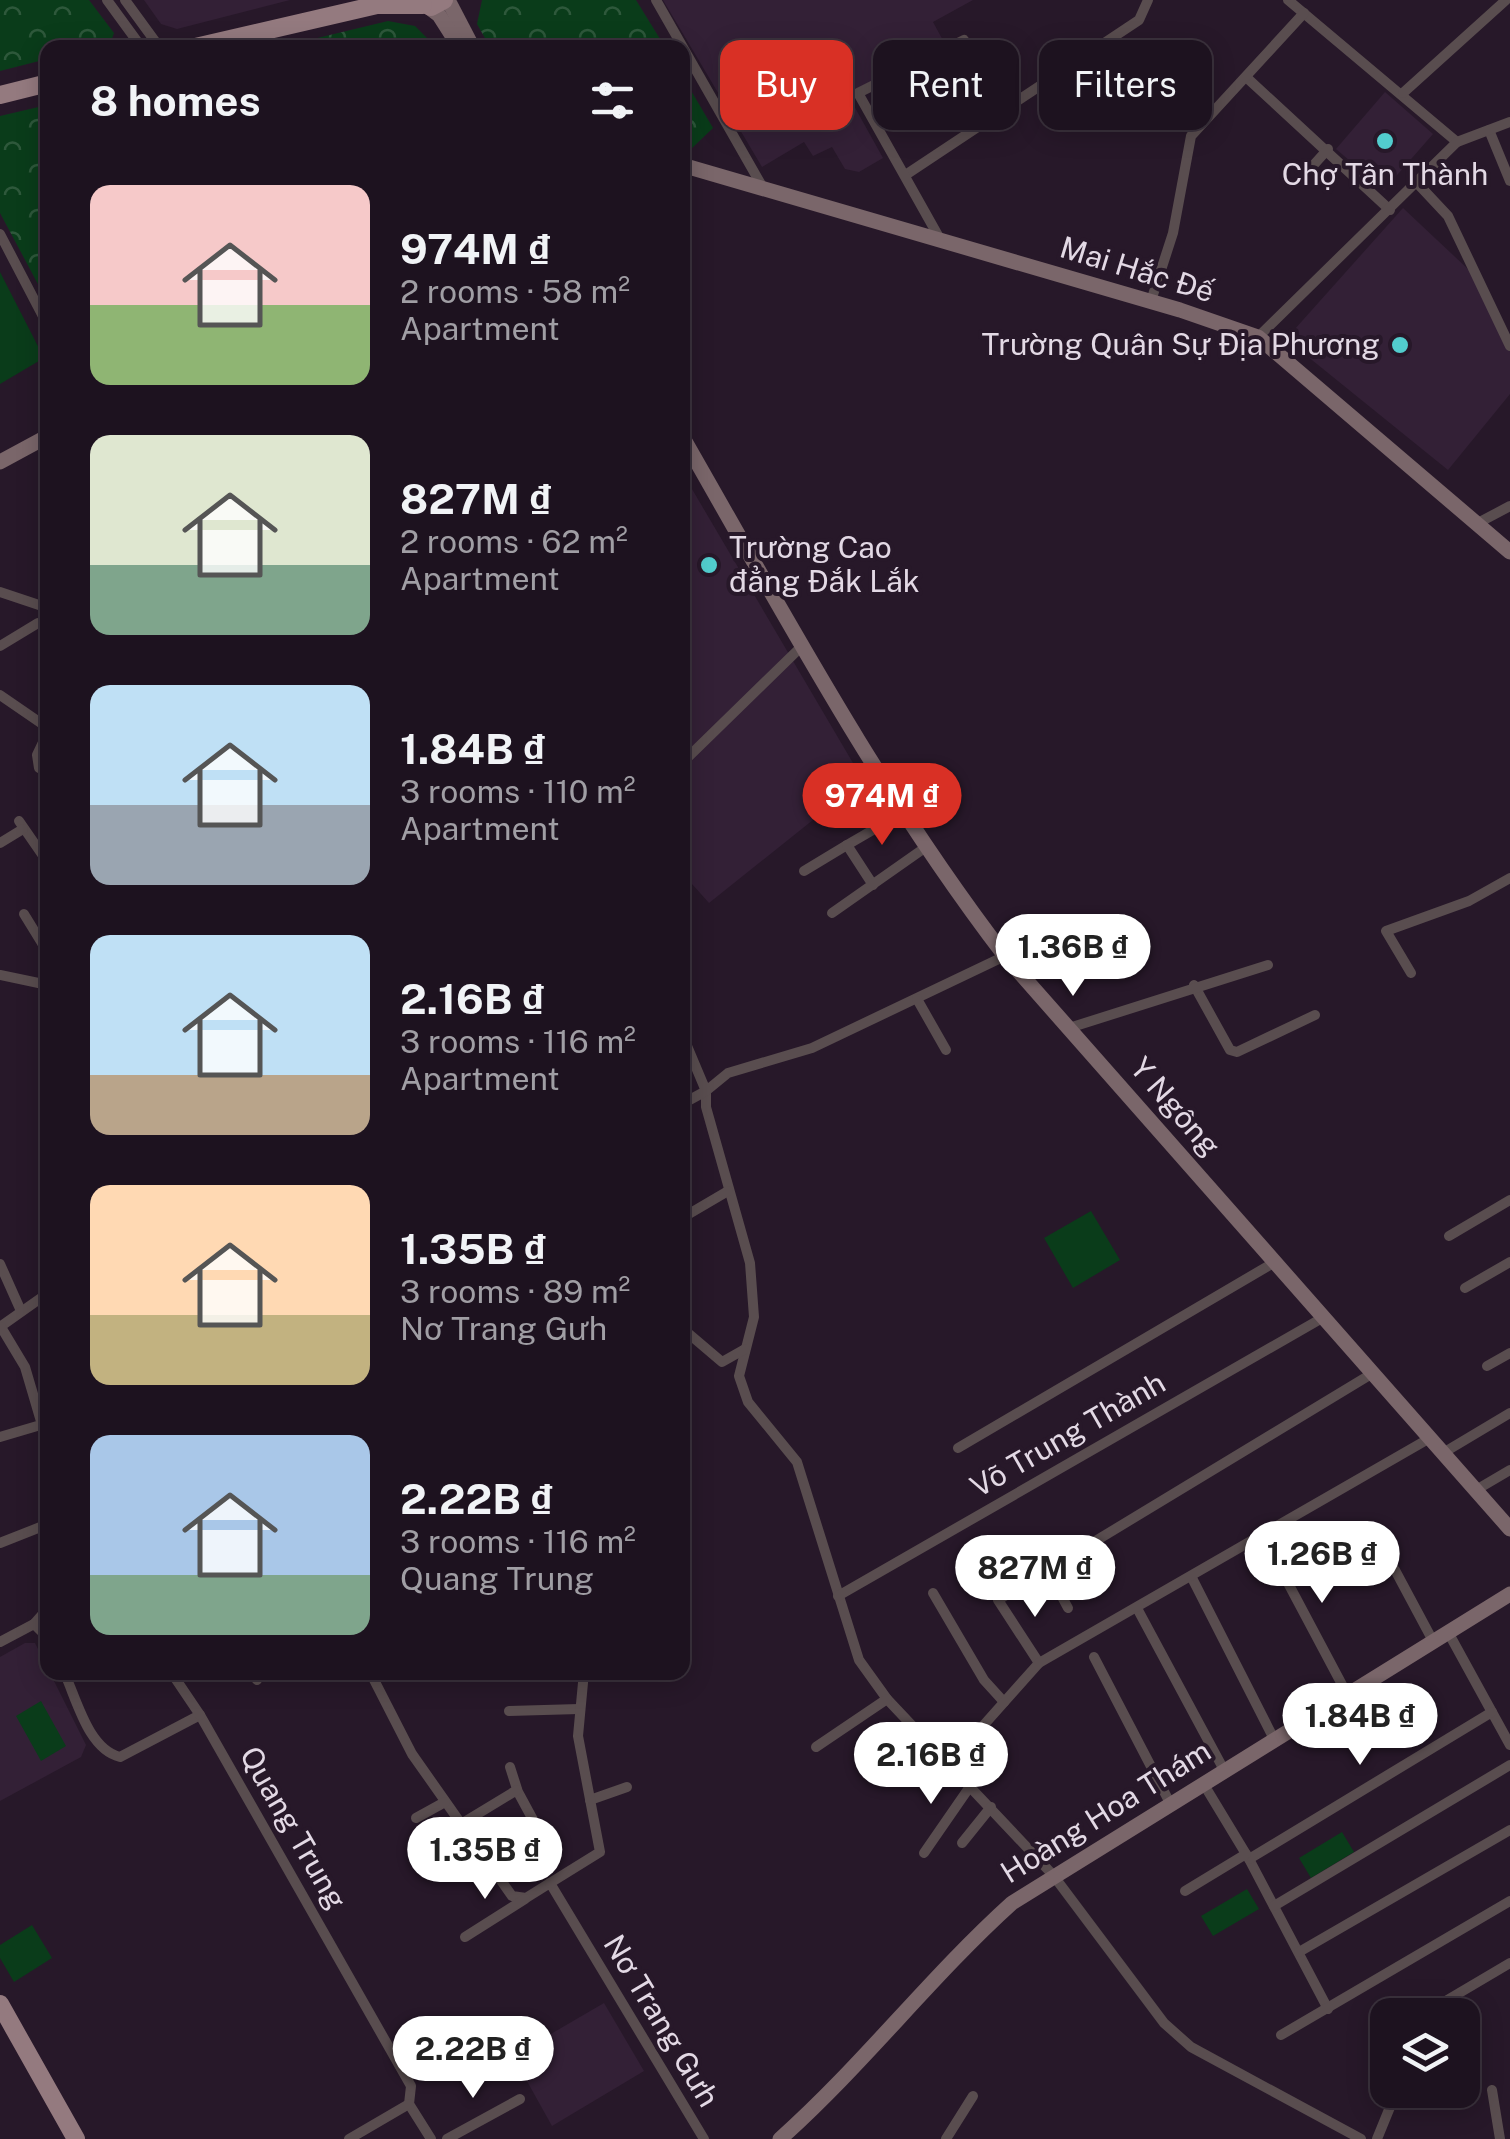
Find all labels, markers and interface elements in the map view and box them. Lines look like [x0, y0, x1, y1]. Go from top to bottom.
chip: Buy [720, 40, 853, 130]
chip: Rent [873, 40, 1019, 130]
chip: Filters [1039, 40, 1212, 130]
icon: filters [585, 73, 640, 128]
text: 8 homes [90, 76, 261, 125]
marker: Chợ Tân Thành [1374, 130, 1396, 152]
place label: Chợ Tân Thành [1282, 156, 1488, 192]
text: 974M ₫ [400, 224, 551, 273]
icon: home [170, 225, 290, 345]
street label: Mai Hắc Đế [1056, 229, 1219, 309]
text: 2 rooms · 58 m² [400, 273, 630, 310]
text: Apartment [400, 310, 560, 347]
place label: Trường Quân Sự Địa Phương [981, 326, 1380, 362]
marker: Trường Quân Sự Địa Phương [1389, 334, 1411, 356]
text: 827M ₫ [400, 474, 552, 523]
icon: home [170, 475, 290, 595]
text: 2 rooms · 62 m² [400, 523, 628, 560]
place label: Trường Cao đẳng Đắk Lắk [729, 529, 920, 599]
marker: Trường Cao đẳng Đắk Lắk [698, 554, 720, 576]
text: Apartment [400, 560, 560, 597]
text: 1.84B ₫ [400, 724, 546, 773]
icon: home [170, 725, 290, 845]
pin: 974M ₫ [801, 763, 963, 848]
text: 3 rooms · 110 m² [400, 773, 636, 810]
text: 974M ₫ [825, 777, 939, 814]
text: Apartment [400, 810, 560, 847]
pin: 1.36B ₫ [981, 914, 1165, 999]
text: 1.36B ₫ [1018, 928, 1128, 965]
text: 2.16B ₫ [400, 974, 544, 1023]
icon: home [170, 975, 290, 1095]
text: 3 rooms · 116 m² [400, 1023, 636, 1060]
street label: Y Ngông [1123, 1050, 1228, 1163]
text: Apartment [400, 1060, 560, 1097]
text: 1.35B ₫ [400, 1224, 546, 1273]
icon: home [170, 1225, 290, 1345]
text: 3 rooms · 89 m² [400, 1273, 630, 1310]
text: Nơ Trang Gưh [400, 1310, 607, 1347]
street label: Võ Trung Thành [964, 1364, 1171, 1504]
text: 2.22B ₫ [400, 1474, 553, 1523]
icon: home [170, 1475, 290, 1595]
pin: 1.26B ₫ [1230, 1521, 1414, 1606]
text: 3 rooms · 116 m² [400, 1523, 636, 1560]
pin: 827M ₫ [954, 1535, 1116, 1620]
text: 1.26B ₫ [1267, 1535, 1377, 1572]
text: 827M ₫ [977, 1549, 1093, 1586]
text: Quang Trung [400, 1560, 594, 1597]
pin: 1.84B ₫ [1268, 1683, 1452, 1768]
text: 1.84B ₫ [1305, 1697, 1415, 1734]
pin: 2.16B ₫ [839, 1722, 1023, 1807]
street label: Hoàng Hoa Thám [994, 1732, 1217, 1890]
text: 2.16B ₫ [876, 1736, 986, 1773]
street label: Quang Trung [233, 1740, 355, 1915]
pin: 1.35B ₫ [393, 1817, 577, 1902]
text: 1.35B ₫ [429, 1831, 541, 1868]
street label: Nơ Trang Gưh [596, 1928, 727, 2113]
map controls [1370, 1998, 1480, 2108]
button: layers [1370, 1998, 1480, 2108]
pin: 2.22B ₫ [381, 2016, 565, 2101]
text: 2.22B ₫ [415, 2030, 531, 2067]

